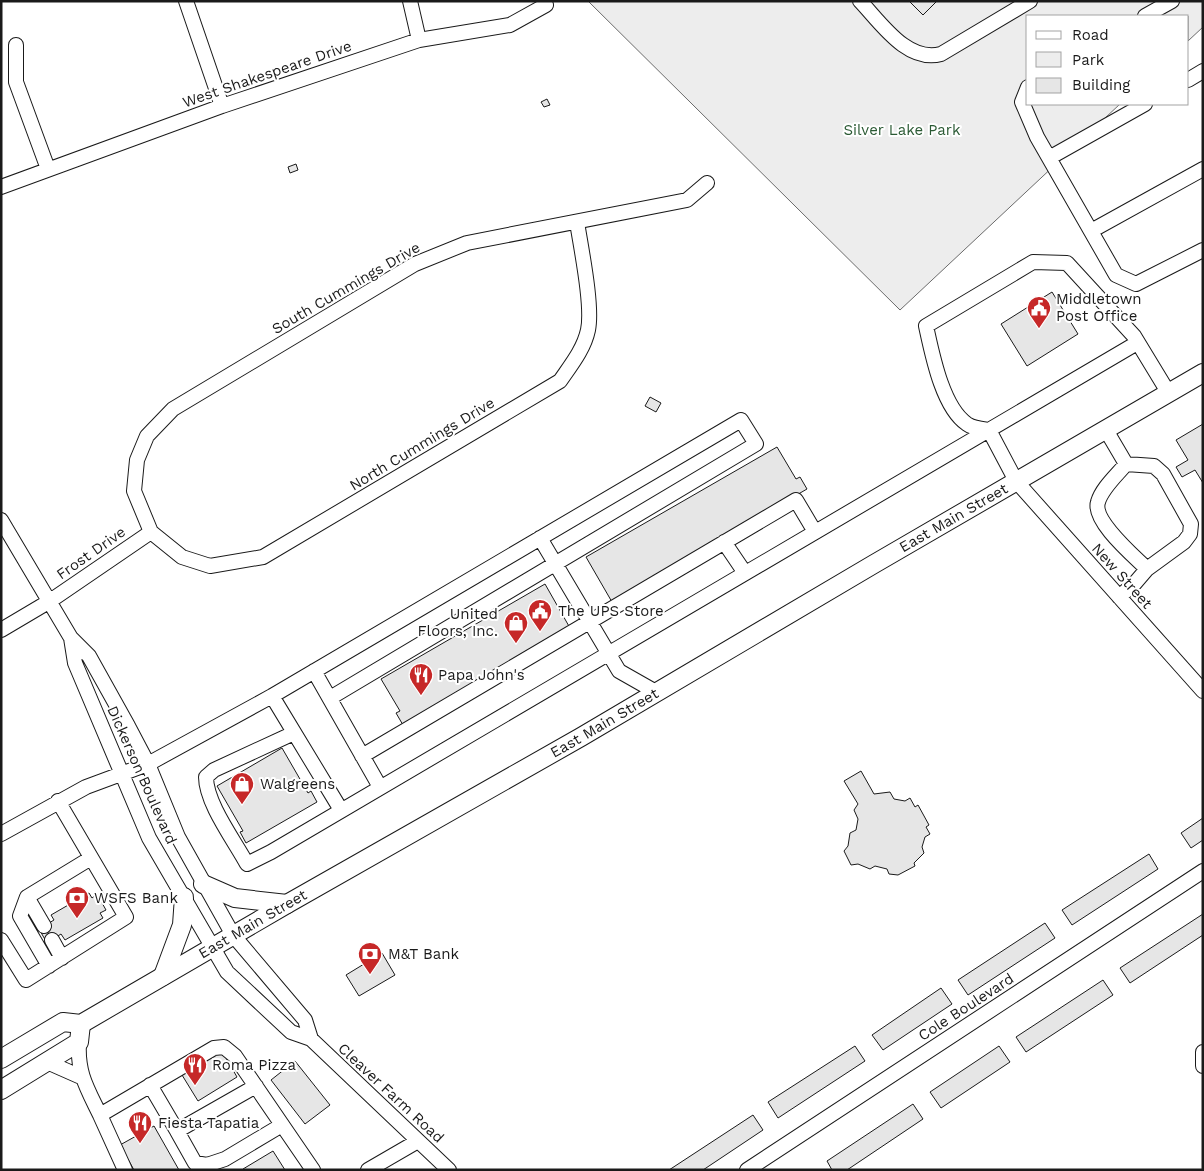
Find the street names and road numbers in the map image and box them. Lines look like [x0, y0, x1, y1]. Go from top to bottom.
street label: West Shakespeare Drive [180, 37, 354, 111]
street label: South Cummings Drive [269, 238, 423, 338]
street label: North Cummings Drive [346, 394, 498, 494]
street label: East Main Street [896, 479, 1011, 556]
street label: Frost Drive [53, 523, 129, 583]
street label: New Street [1088, 540, 1157, 613]
street label: East Main Street [547, 684, 662, 762]
street label: Dickerson Boulevard [103, 703, 181, 847]
street label: East Main Street [195, 885, 311, 963]
street label: Cole Boulevard [915, 969, 1017, 1045]
street label: Cleaver Farm Road [334, 1039, 448, 1147]

